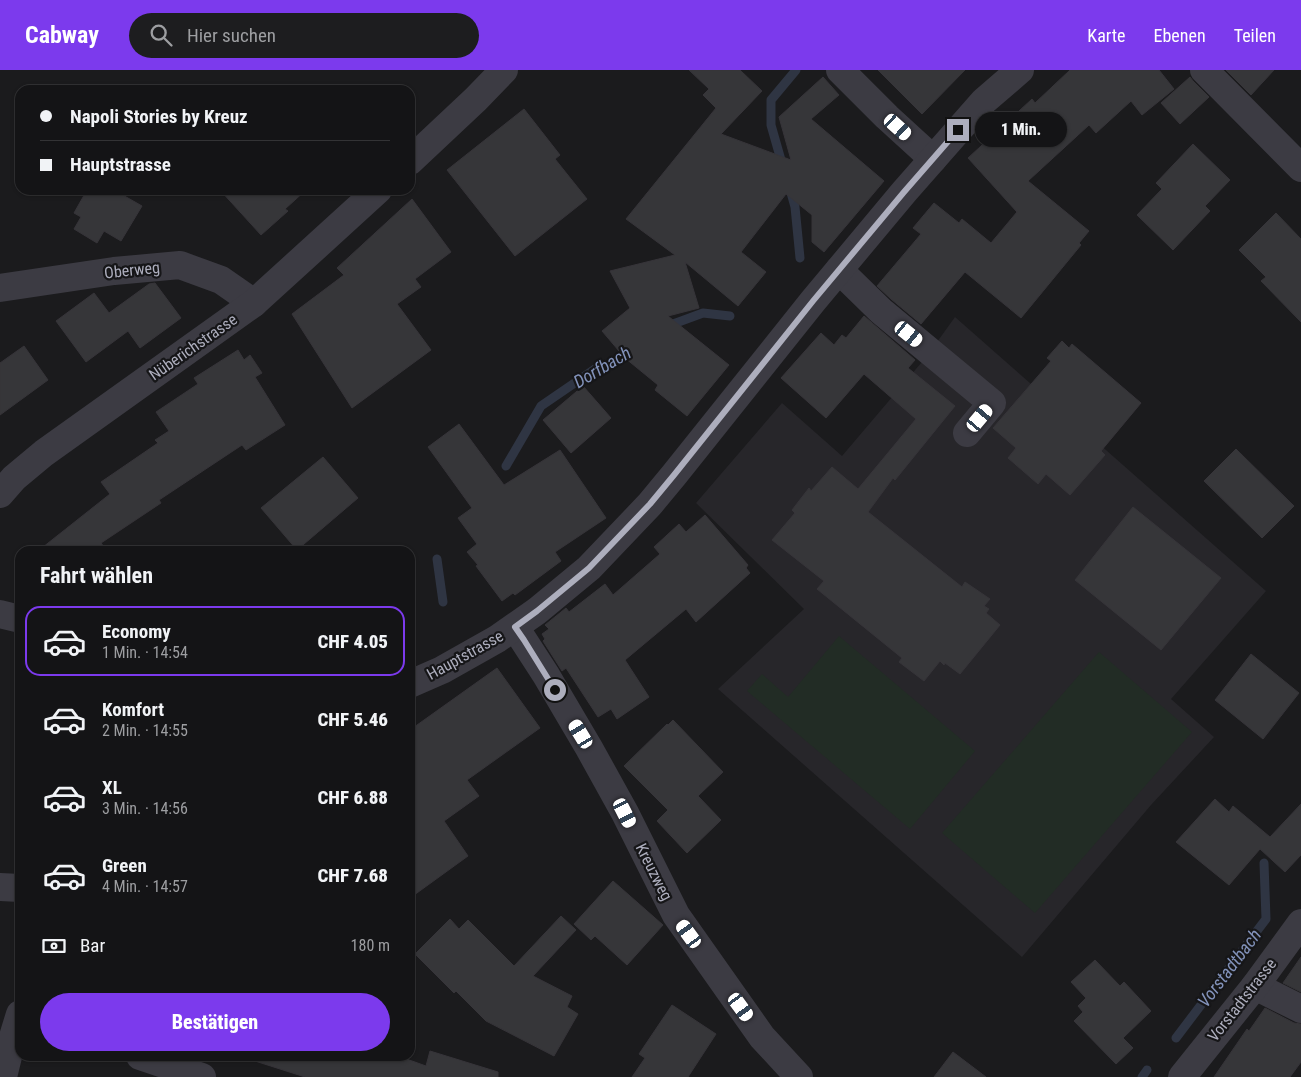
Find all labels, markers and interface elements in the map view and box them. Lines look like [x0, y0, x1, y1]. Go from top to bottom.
search box [129, 13, 479, 58]
text: Cabway [25, 21, 99, 49]
icon: search [147, 21, 175, 49]
text: Hier suchen [187, 24, 276, 47]
text: Karte [1087, 25, 1126, 46]
text: Ebenen [1154, 25, 1206, 46]
text: Teilen [1234, 25, 1276, 46]
text: Napoli Stories by Kreuz [70, 105, 248, 128]
car [881, 111, 914, 143]
callout: 1 Min. [976, 112, 1068, 148]
route end [947, 119, 969, 141]
text: 1 Min. [1001, 120, 1041, 139]
text: Hauptstrasse [70, 153, 171, 176]
street label: Oberweg [103, 258, 161, 282]
street label: Nüberichstrasse [145, 310, 241, 384]
car [892, 319, 925, 349]
water label: Dorfbach [570, 342, 634, 392]
car [964, 402, 995, 434]
text: Fahrt wählen [40, 563, 153, 588]
icon: car [42, 619, 87, 664]
text: Economy [102, 620, 171, 643]
street label: Hauptstrasse [424, 626, 506, 684]
text: CHF 4.05 [317, 630, 388, 653]
text: 1 Min. · 14:54 [102, 643, 188, 662]
route start [544, 679, 566, 701]
icon: car [42, 697, 87, 742]
text: Komfort [102, 698, 164, 721]
text: CHF 5.46 [317, 708, 388, 731]
car [566, 717, 595, 751]
text: 2 Min. · 14:55 [102, 721, 188, 740]
icon: car [42, 775, 87, 820]
text: XL [102, 776, 122, 799]
text: CHF 6.88 [317, 786, 388, 809]
car [611, 796, 638, 830]
text: 3 Min. · 14:56 [102, 799, 188, 818]
street label: Kreuzweg [632, 840, 676, 904]
icon: car [42, 853, 87, 898]
text: Green [102, 854, 147, 877]
text: CHF 7.68 [317, 864, 388, 887]
text: 4 Min. · 14:57 [102, 877, 188, 896]
car [674, 917, 703, 951]
water label: Vorstadtbach [1193, 925, 1265, 1011]
icon: cash [40, 932, 68, 960]
text: Bar [80, 934, 105, 957]
text: 180 m [351, 936, 390, 955]
street label: Vorstadtstrasse [1204, 955, 1280, 1045]
car [726, 990, 755, 1024]
button: Bestätigen [40, 993, 390, 1051]

